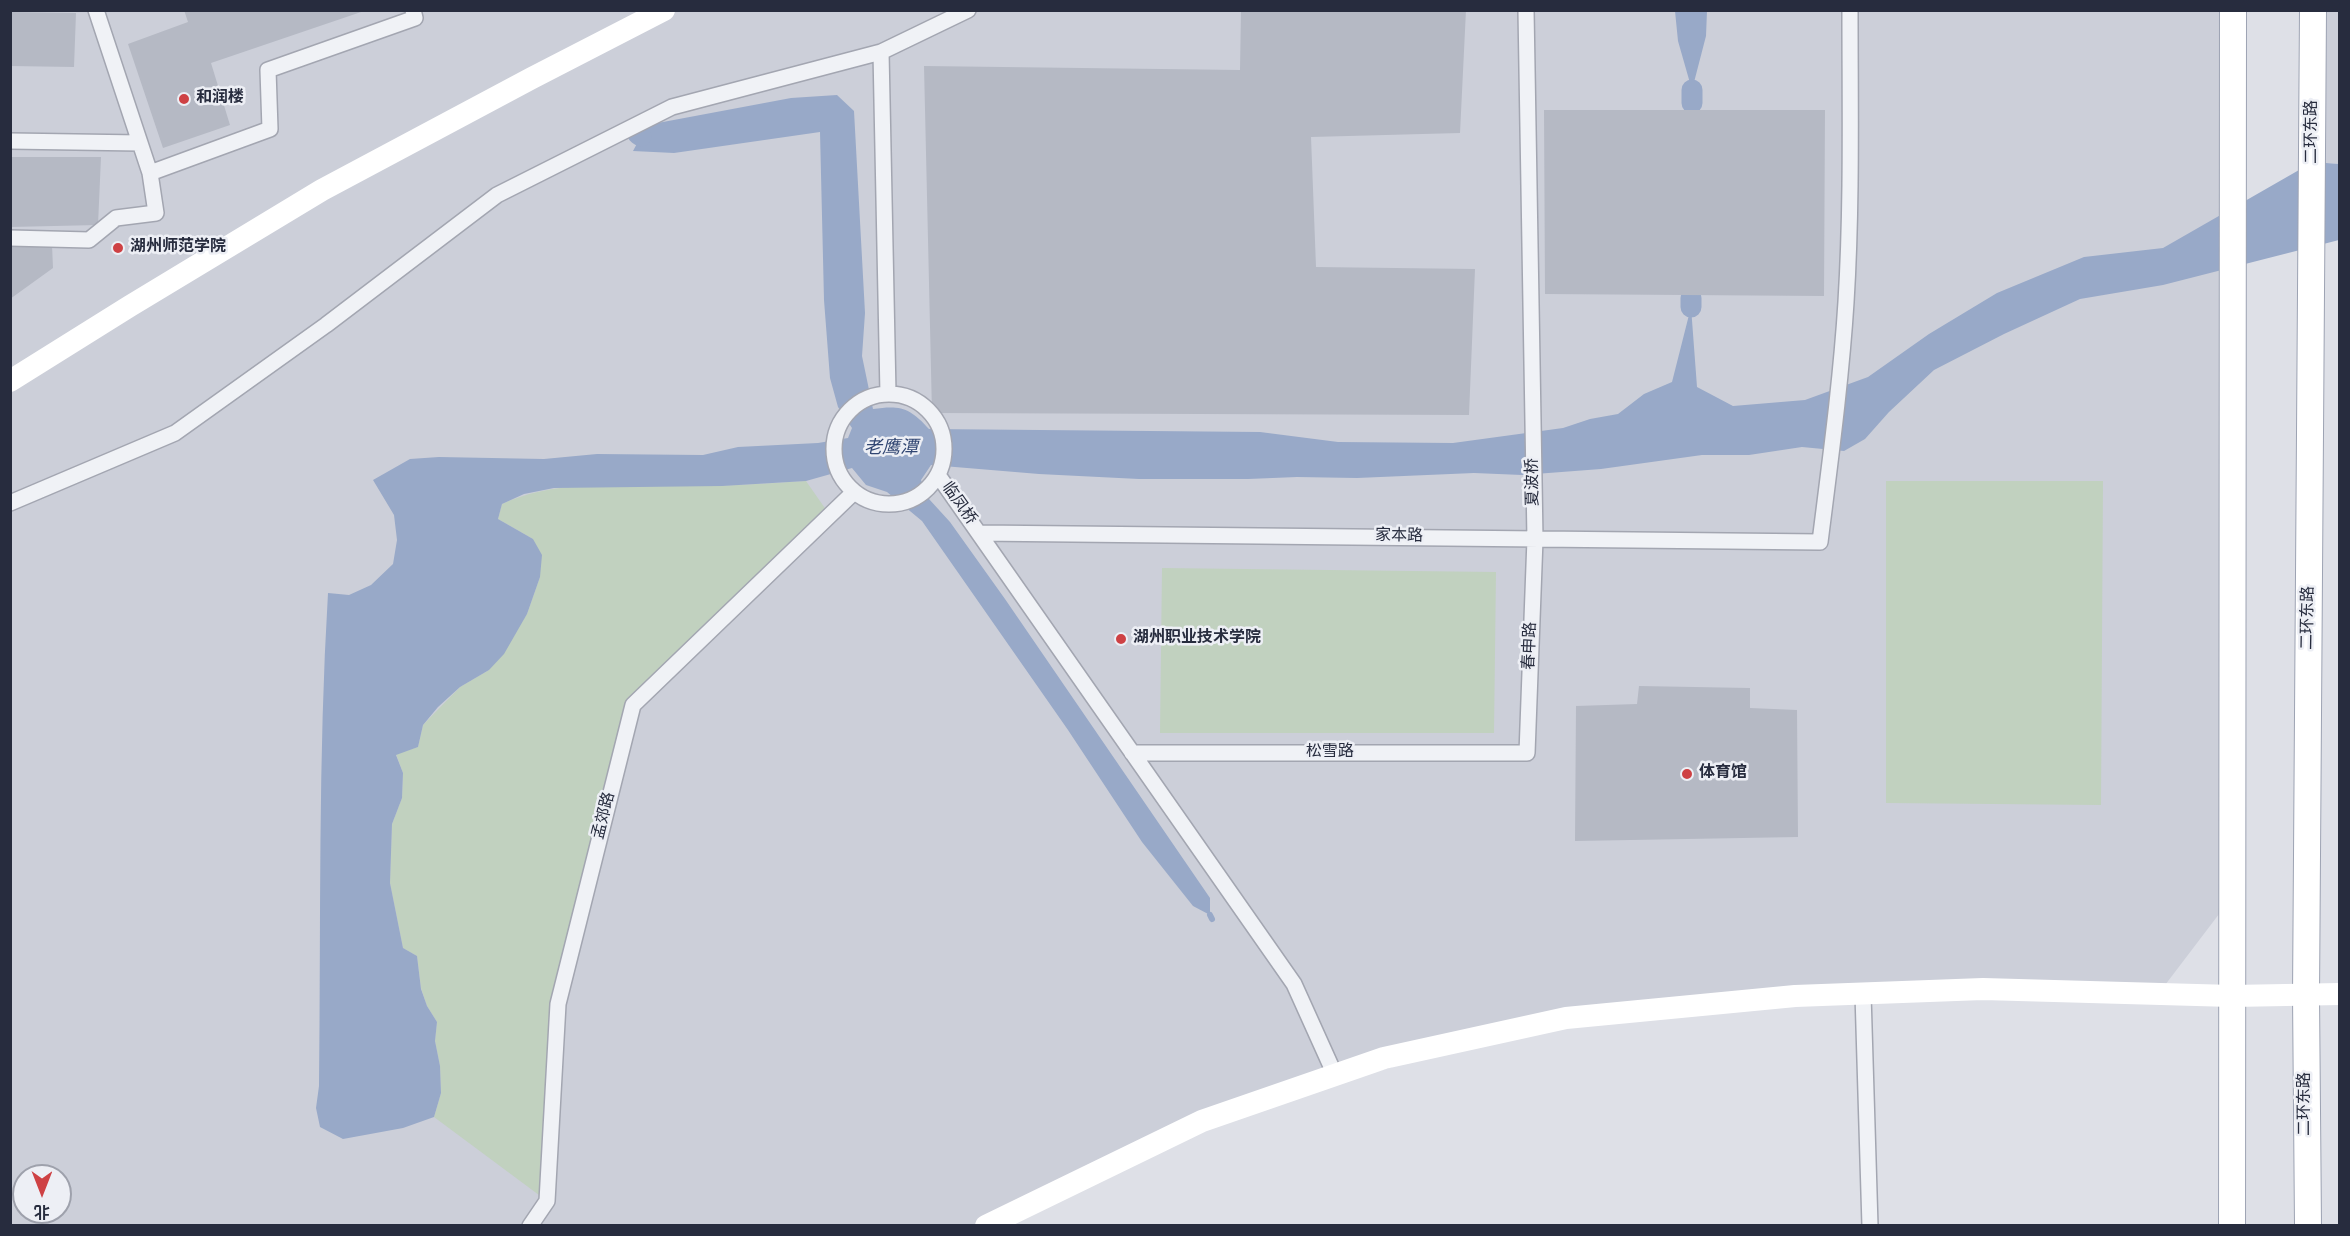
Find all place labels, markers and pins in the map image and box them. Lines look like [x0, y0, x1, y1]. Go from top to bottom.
place label: 和润楼 [196, 89, 244, 109]
marker: 和润楼 [177, 92, 191, 106]
place label: 湖州师范学院 [130, 238, 226, 258]
marker: 湖州师范学院 [111, 241, 125, 255]
place label: 湖州职业技术学院 [1133, 629, 1261, 649]
marker: 湖州职业技术学院 [1114, 632, 1128, 646]
place label: 体育馆 [1699, 764, 1747, 784]
marker: 体育馆 [1680, 767, 1694, 781]

